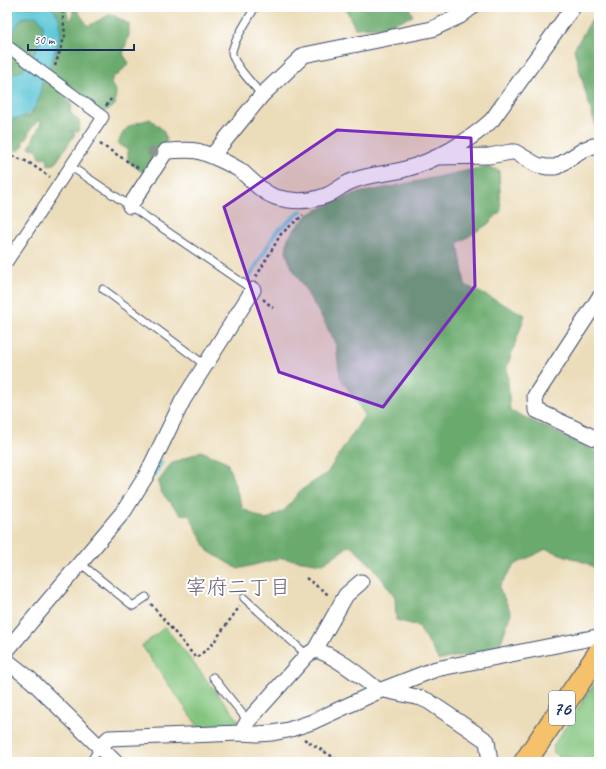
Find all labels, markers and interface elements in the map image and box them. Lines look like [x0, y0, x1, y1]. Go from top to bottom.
scale bar [28, 26, 134, 52]
text: 50 m [34, 32, 56, 48]
district label: 宰府二丁目 [186, 574, 291, 600]
road number: 76 [549, 691, 575, 725]

